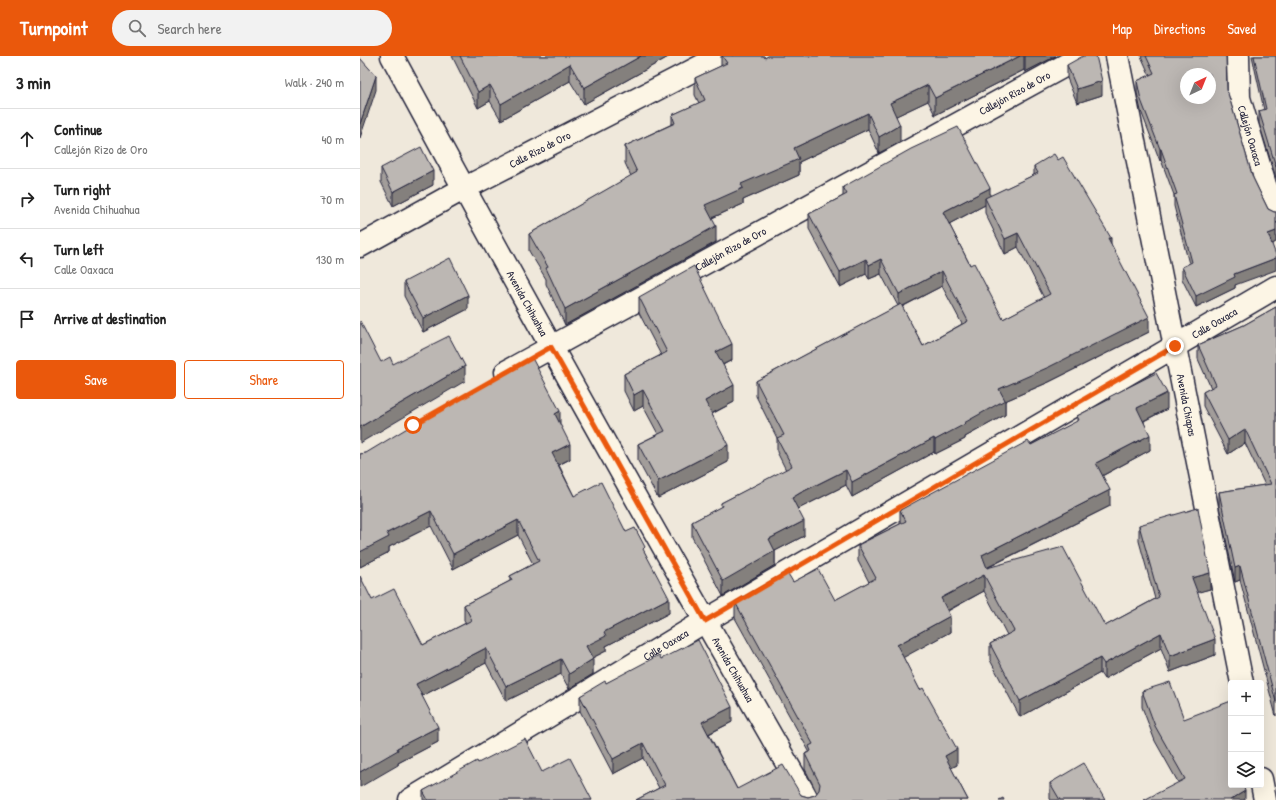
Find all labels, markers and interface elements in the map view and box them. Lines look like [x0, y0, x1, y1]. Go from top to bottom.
search box [112, 10, 392, 46]
text: Turnpoint [20, 15, 88, 41]
icon: search [126, 17, 148, 39]
text: Search here [158, 18, 222, 39]
text: Map [1112, 19, 1132, 38]
text: Directions [1154, 19, 1205, 38]
text: Saved [1227, 19, 1256, 38]
street label: Callejón Rizo de Oro [976, 68, 1053, 118]
north arrow [1180, 68, 1216, 104]
text: 3 min [16, 71, 51, 94]
text: Walk · 240 m [285, 73, 344, 91]
street label: Callejón Oaxaca [1235, 103, 1266, 168]
text: Continue [54, 119, 102, 140]
icon: ahead [16, 128, 38, 150]
street label: Calle Rizo de Oro [507, 128, 573, 171]
text: 40 m [321, 130, 344, 148]
text: Callejón Rizo de Oro [54, 140, 147, 158]
text: Turn right [54, 179, 110, 200]
icon: right [16, 188, 38, 210]
text: 70 m [320, 190, 344, 208]
text: Avenida Chihuahua [54, 200, 140, 218]
street label: Callejón Rizo de Oro [692, 223, 769, 274]
text: Turn left [54, 239, 104, 260]
icon: left [16, 248, 38, 270]
text: 130 m [316, 250, 344, 268]
text: Calle Oaxaca [54, 260, 113, 278]
street label: Avenida Chihuahua [504, 268, 551, 339]
street label: Calle Oaxaca [1189, 304, 1240, 342]
icon: arrive [16, 308, 38, 330]
text: Arrive at destination [54, 308, 166, 329]
route end [1166, 337, 1184, 355]
button: Save [16, 360, 176, 399]
button: Share [184, 360, 344, 399]
street label: Avenida Chiapas [1174, 373, 1200, 438]
route start [404, 416, 422, 434]
street label: Calle Oaxaca [640, 626, 691, 664]
street label: Avenida Chihuahua [709, 635, 758, 705]
map controls [1228, 680, 1264, 788]
button: + [1228, 680, 1264, 716]
button: − [1228, 716, 1264, 752]
button: layers [1228, 752, 1264, 788]

